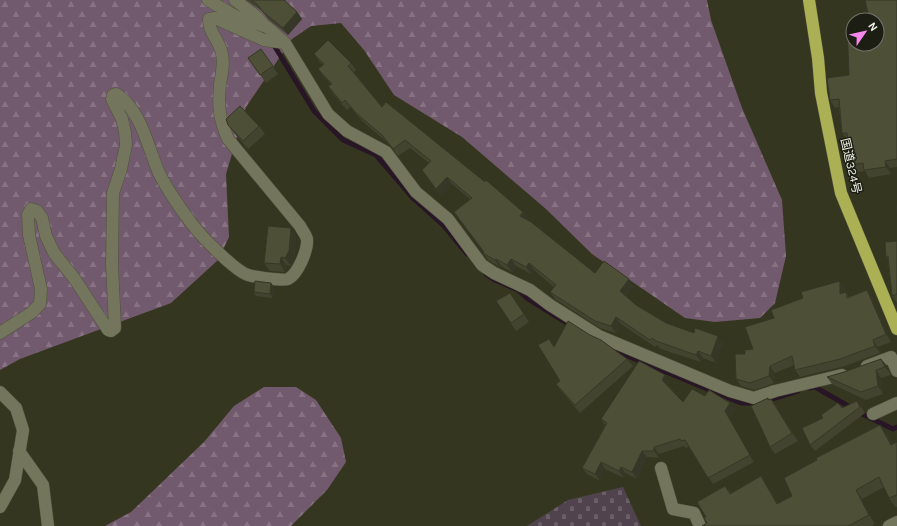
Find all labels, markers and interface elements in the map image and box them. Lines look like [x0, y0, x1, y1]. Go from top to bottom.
north arrow [845, 12, 885, 52]
text: N [865, 20, 880, 34]
street label: 国道324号 [838, 137, 864, 195]

